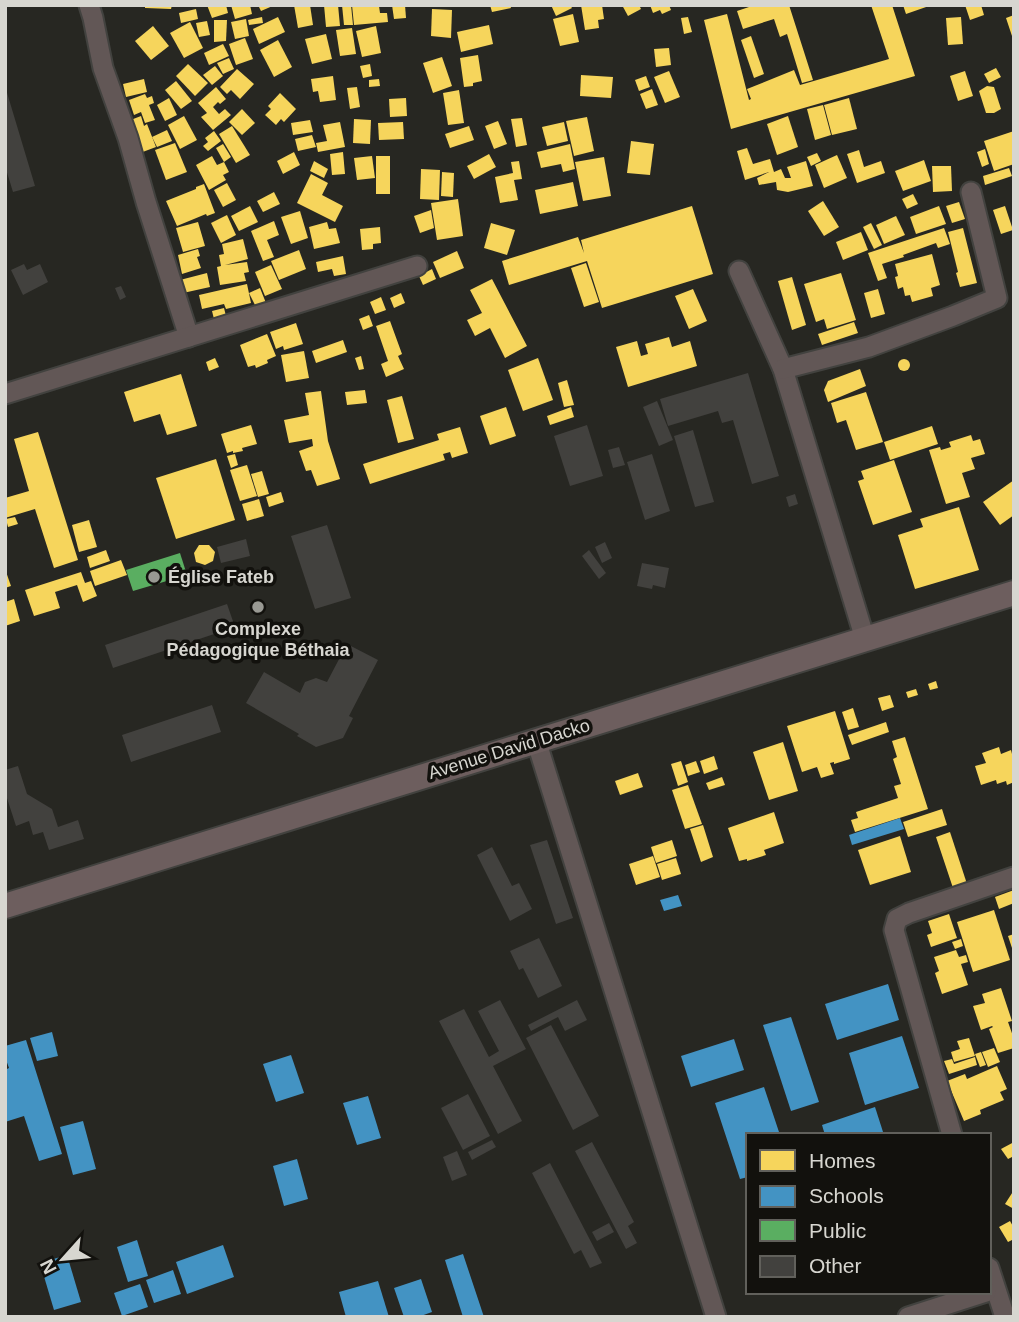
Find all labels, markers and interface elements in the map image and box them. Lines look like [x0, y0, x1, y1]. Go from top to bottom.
place label: Église Fateb [168, 566, 274, 587]
marker: Église Fateb [146, 569, 162, 585]
marker: Complexe Pédagogique Béthaia [250, 599, 266, 615]
place label: Complexe Pédagogique Béthaia [166, 619, 350, 660]
street label: Avenue David Dacko [426, 715, 592, 783]
legend [746, 1133, 991, 1294]
text: Homes [809, 1149, 876, 1172]
text: Schools [809, 1184, 884, 1207]
text: Public [809, 1219, 866, 1242]
north arrow [28, 1224, 98, 1294]
text: Other [809, 1254, 862, 1277]
text: N [36, 1256, 61, 1277]

